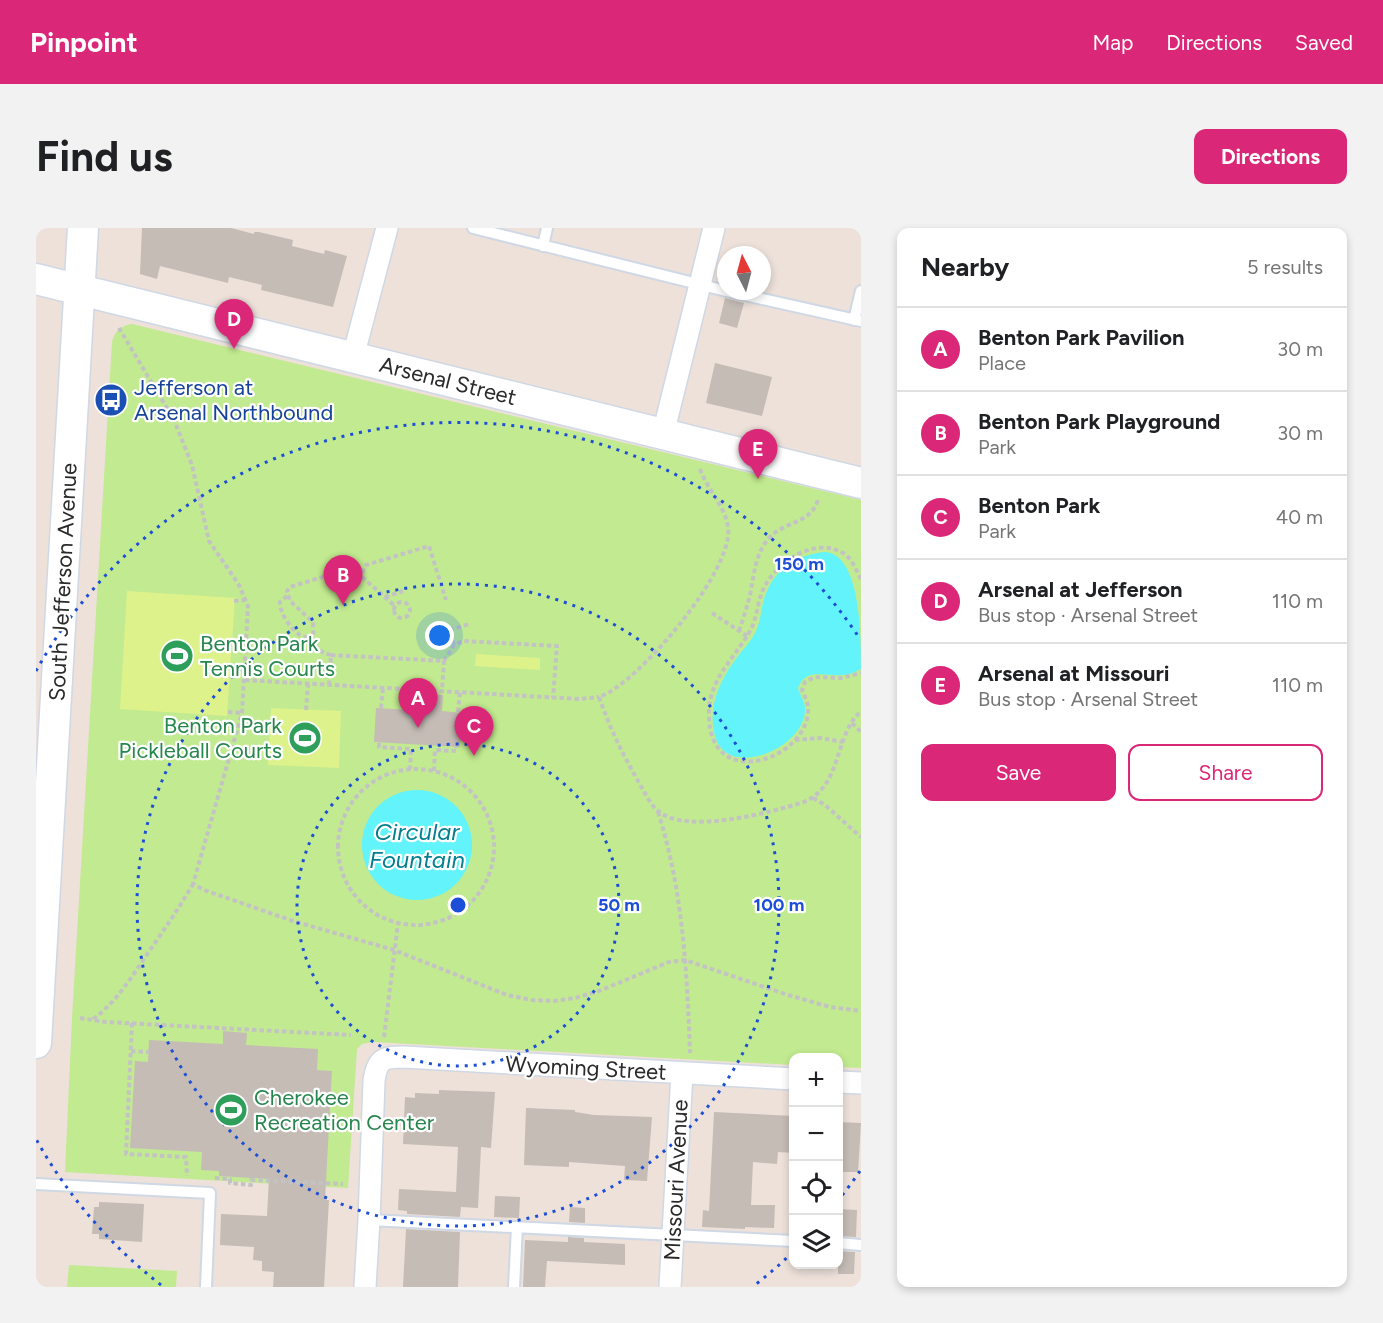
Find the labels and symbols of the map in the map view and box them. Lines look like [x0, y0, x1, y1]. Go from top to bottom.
north arrow [717, 246, 771, 300]
pin: D [214, 300, 254, 349]
street label: Arsenal Street [377, 351, 519, 411]
place label: Jefferson at Arsenal Northbound [134, 374, 333, 426]
bus stop icon: Jefferson at Arsenal Northbound [93, 382, 129, 418]
pin: E [738, 430, 778, 479]
street label: South Jefferson Avenue [43, 462, 83, 702]
text: 150 m [774, 553, 824, 575]
pin: B [324, 556, 362, 605]
your location [425, 621, 454, 650]
place label: Benton Park Tennis Courts [200, 630, 335, 682]
sports icon: Benton Park Tennis Courts [159, 638, 195, 674]
pin: A [398, 678, 437, 728]
pin: C [454, 706, 494, 756]
place label: Benton Park Pickleball Courts [119, 712, 282, 764]
sports icon: Benton Park Pickleball Courts [287, 720, 323, 756]
water label: Circular Fountain [369, 817, 465, 874]
text: 50 m [598, 894, 640, 916]
text: 100 m [754, 894, 804, 916]
centre of rings [448, 895, 468, 915]
street label: Wyoming Street [505, 1050, 667, 1086]
place label: Cherokee Recreation Center [254, 1084, 435, 1136]
sports icon: Cherokee Recreation Center [213, 1092, 249, 1128]
street label: Missouri Avenue [658, 1099, 694, 1261]

